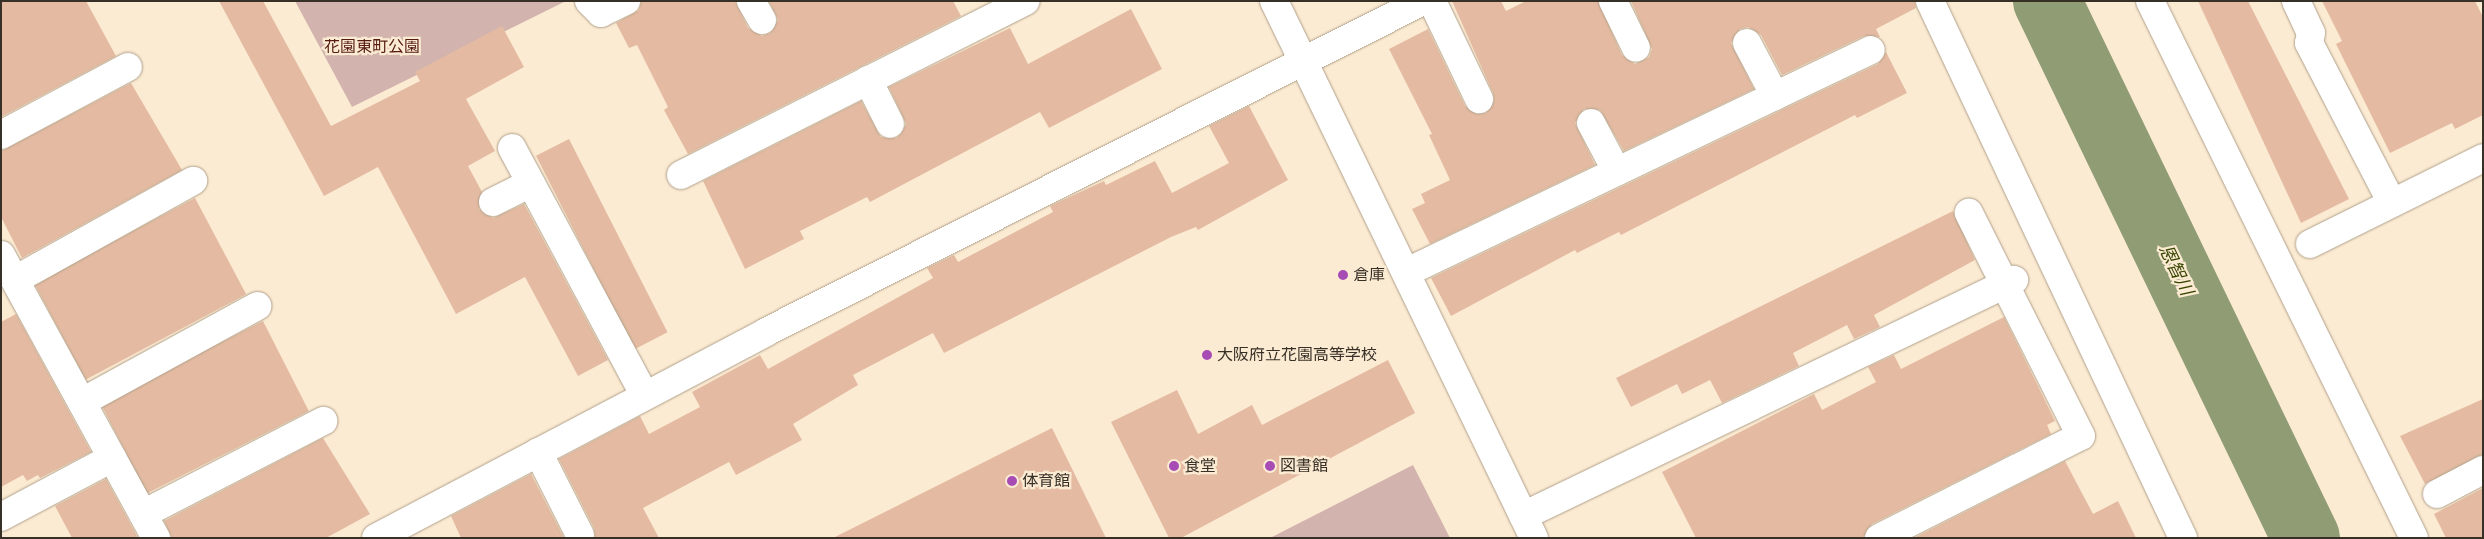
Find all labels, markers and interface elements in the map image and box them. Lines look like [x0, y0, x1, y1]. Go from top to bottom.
park label: 花園東町公園 [324, 37, 420, 57]
water label: 恩智川 [2154, 241, 2198, 299]
place label: 倉庫 [1353, 265, 1385, 285]
marker: 倉庫 [1337, 269, 1349, 281]
place label: 大阪府立花園高等学校 [1217, 345, 1377, 365]
marker: 大阪府立花園高等学校 [1201, 349, 1213, 361]
place label: 食堂 [1184, 456, 1216, 476]
place label: 図書館 [1280, 456, 1328, 476]
marker: 食堂 [1168, 460, 1180, 472]
marker: 図書館 [1264, 460, 1276, 472]
place label: 体育館 [1022, 471, 1070, 491]
marker: 体育館 [1006, 475, 1018, 487]

